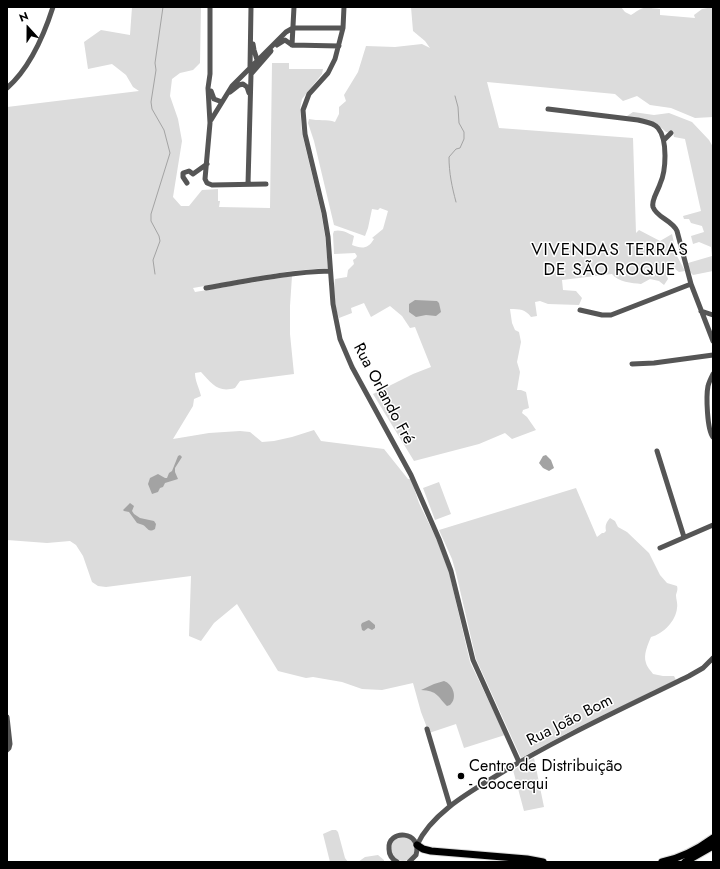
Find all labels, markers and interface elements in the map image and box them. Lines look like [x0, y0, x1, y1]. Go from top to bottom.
north arrow [8, 8, 48, 48]
text: N [17, 8, 31, 26]
district label: VIVENDAS TERRAS DE SÃO ROQUE [531, 241, 689, 281]
street label: Rua Orlando Fré [348, 340, 418, 448]
street label: Rua João Bom [524, 691, 616, 751]
place label: Centro de Distribuição - Coocerqui [469, 757, 622, 795]
marker: Centro de Distribuição - Coocerqui [456, 771, 466, 781]

